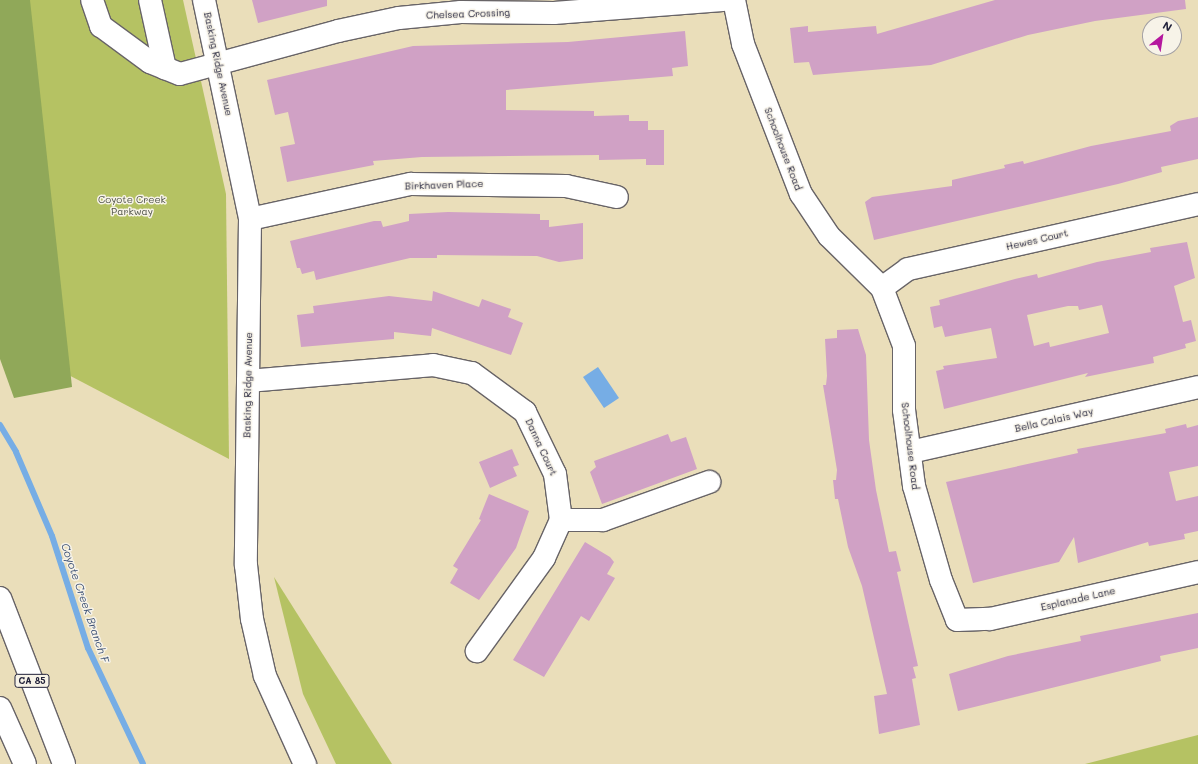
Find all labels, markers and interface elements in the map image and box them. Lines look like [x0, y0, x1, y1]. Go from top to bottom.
street label: Chelsea Crossing [426, 7, 510, 21]
street label: Basking Ridge Avenue [201, 11, 235, 117]
north arrow [1142, 16, 1182, 56]
text: N [1160, 17, 1175, 35]
street label: Schoolhouse Road [762, 106, 804, 192]
street label: Birkhaven Place [405, 178, 483, 192]
park label: Coyote Creek Parkway [98, 193, 166, 216]
street label: Hewes Court [1005, 227, 1069, 253]
street label: Basking Ridge Avenue [241, 332, 255, 438]
street label: Schoolhouse Road [899, 402, 921, 490]
street label: Bella Calais Way [1014, 405, 1094, 435]
street label: Danna Court [523, 417, 559, 477]
water label: Coyote Creek Branch F [58, 541, 112, 665]
street label: Esplanade Lane [1040, 585, 1116, 613]
road number: CA 85 [14, 674, 50, 688]

